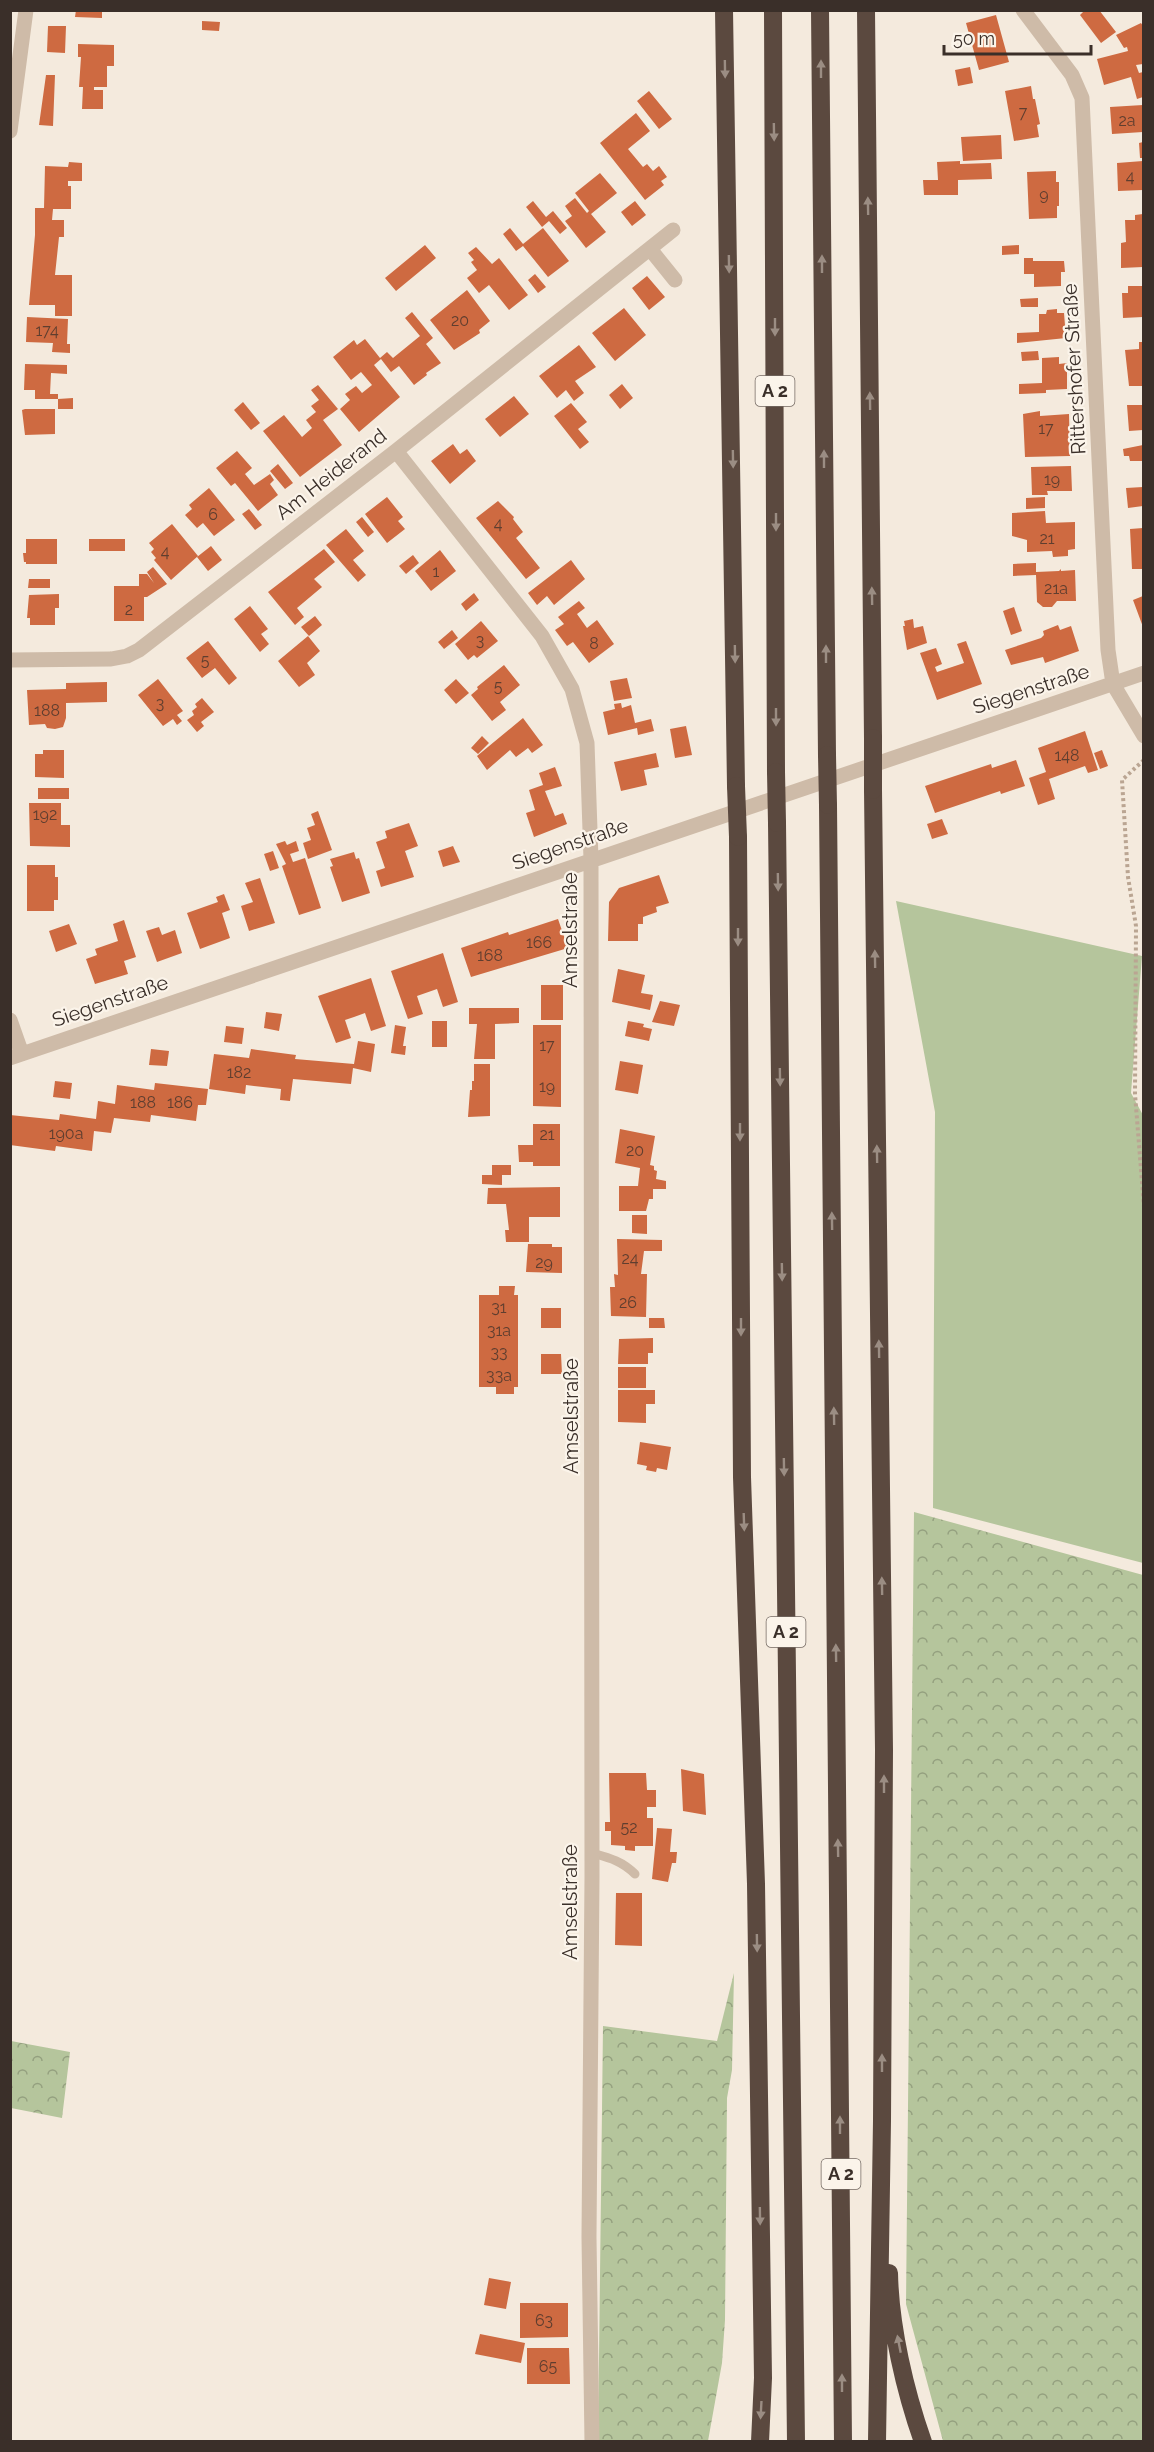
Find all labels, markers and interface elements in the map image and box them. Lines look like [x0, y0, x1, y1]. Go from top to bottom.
scale bar [944, 18, 1091, 56]
text: 50 m [953, 28, 995, 49]
one-way arrow [721, 59, 730, 78]
one-way arrow [816, 60, 826, 79]
house number: 7 [1019, 103, 1028, 122]
house number: 2a [1118, 111, 1136, 130]
one-way arrow [770, 122, 779, 141]
house number: 4 [1126, 167, 1135, 186]
house number: 9 [1039, 185, 1049, 204]
one-way arrow [863, 196, 873, 215]
one-way arrow [725, 254, 734, 273]
one-way arrow [817, 255, 827, 274]
street label: Rittershofer Straße [1058, 283, 1090, 455]
house number: 20 [451, 311, 469, 330]
one-way arrow [770, 317, 780, 336]
house number: 174 [35, 321, 59, 340]
road number: A 2 [756, 376, 794, 406]
one-way arrow [865, 391, 875, 410]
house number: 17 [1038, 419, 1054, 438]
street label: Am Heiderand [271, 423, 391, 525]
one-way arrow [728, 449, 738, 468]
one-way arrow [819, 450, 829, 469]
house number: 19 [1044, 470, 1060, 489]
house number: 6 [208, 505, 218, 524]
one-way arrow [771, 512, 781, 531]
house number: 4 [494, 514, 503, 533]
house number: 21 [1039, 529, 1055, 548]
house number: 4 [161, 542, 170, 561]
house number: 1 [433, 562, 440, 581]
house number: 21a [1044, 579, 1068, 598]
one-way arrow [867, 586, 877, 605]
house number: 2 [125, 600, 133, 619]
house number: 3 [476, 631, 484, 650]
house number: 8 [589, 634, 599, 653]
one-way arrow [730, 644, 740, 663]
one-way arrow [821, 645, 831, 664]
house number: 5 [201, 651, 210, 670]
street label: Siegenstraße [970, 659, 1092, 719]
house number: 5 [494, 677, 503, 696]
house number: 3 [156, 694, 164, 713]
house number: 188 [34, 701, 60, 720]
one-way arrow [771, 707, 781, 726]
house number: 148 [1054, 746, 1080, 765]
house number: 192 [33, 805, 57, 824]
street label: Siegenstraße [509, 813, 631, 875]
street label: Amselstraße [558, 872, 582, 988]
one-way arrow [773, 872, 783, 891]
one-way arrow [733, 928, 743, 947]
house number: 166 [526, 933, 552, 952]
house number: 168 [477, 946, 503, 965]
one-way arrow [870, 950, 880, 969]
street label: Siegenstraße [49, 970, 171, 1032]
house number: 17 [539, 1036, 555, 1055]
house number: 182 [227, 1063, 251, 1082]
one-way arrow [775, 1067, 785, 1086]
house number: 19 [539, 1077, 555, 1096]
house number: 188 [130, 1093, 156, 1112]
house number: 186 [167, 1093, 193, 1112]
one-way arrow [735, 1123, 745, 1142]
house number: 190a [49, 1124, 83, 1143]
house number: 21 [539, 1125, 555, 1144]
house number: 20 [626, 1141, 644, 1160]
one-way arrow [872, 1145, 882, 1164]
one-way arrow [827, 1212, 837, 1231]
house number: 24 [621, 1249, 639, 1268]
house number: 29 [535, 1253, 553, 1272]
one-way arrow [777, 1262, 787, 1281]
house number: 26 [619, 1293, 637, 1312]
house number: 31 [491, 1298, 507, 1317]
one-way arrow [736, 1318, 746, 1337]
house number: 31a [487, 1321, 511, 1340]
one-way arrow [874, 1340, 884, 1359]
house number: 33 [490, 1343, 508, 1362]
street label: Amselstraße [559, 1358, 583, 1474]
house number: 33a [486, 1366, 512, 1385]
one-way arrow [829, 1407, 839, 1426]
one-way arrow [779, 1457, 789, 1476]
one-way arrow [739, 1513, 748, 1532]
one-way arrow [877, 1577, 887, 1596]
road number: A 2 [766, 1617, 806, 1647]
one-way arrow [831, 1644, 841, 1663]
one-way arrow [879, 1774, 889, 1793]
house number: 52 [620, 1818, 638, 1837]
one-way arrow [833, 1839, 843, 1858]
street label: Amselstraße [558, 1844, 582, 1960]
one-way arrow [752, 1933, 762, 1952]
one-way arrow [877, 2053, 887, 2072]
one-way arrow [835, 2116, 845, 2135]
road number: A 2 [822, 2159, 860, 2189]
one-way arrow [755, 2206, 765, 2225]
house number: 63 [535, 2311, 553, 2330]
one-way arrow [894, 2334, 903, 2353]
house number: 65 [539, 2357, 557, 2376]
one-way arrow [837, 2374, 847, 2393]
one-way arrow [757, 2400, 766, 2419]

